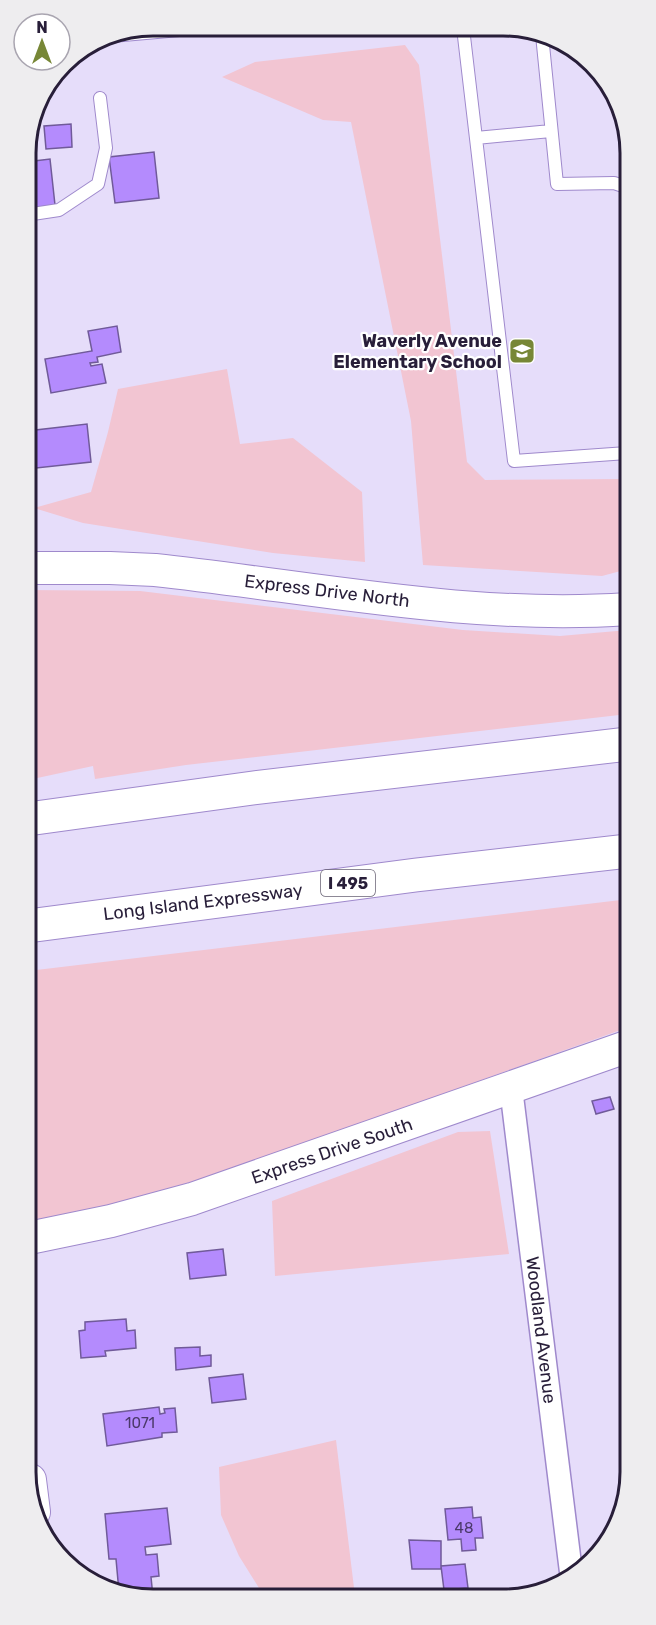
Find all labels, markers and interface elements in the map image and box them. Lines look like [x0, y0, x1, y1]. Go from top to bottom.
north arrow [12, 12, 72, 72]
text: N [36, 18, 48, 37]
place label: Waverly Avenue Elementary School [333, 330, 502, 373]
school or university icon: Waverly Avenue Elementary School [507, 336, 537, 366]
street label: Express Drive North [243, 570, 411, 612]
road number: I 495 [321, 870, 375, 896]
street label: Long Island Expressway [102, 879, 304, 925]
street label: Express Drive South [249, 1113, 415, 1189]
street label: Woodland Avenue [521, 1255, 561, 1405]
house number: 1071 [125, 1414, 155, 1432]
house number: 48 [455, 1519, 473, 1537]

